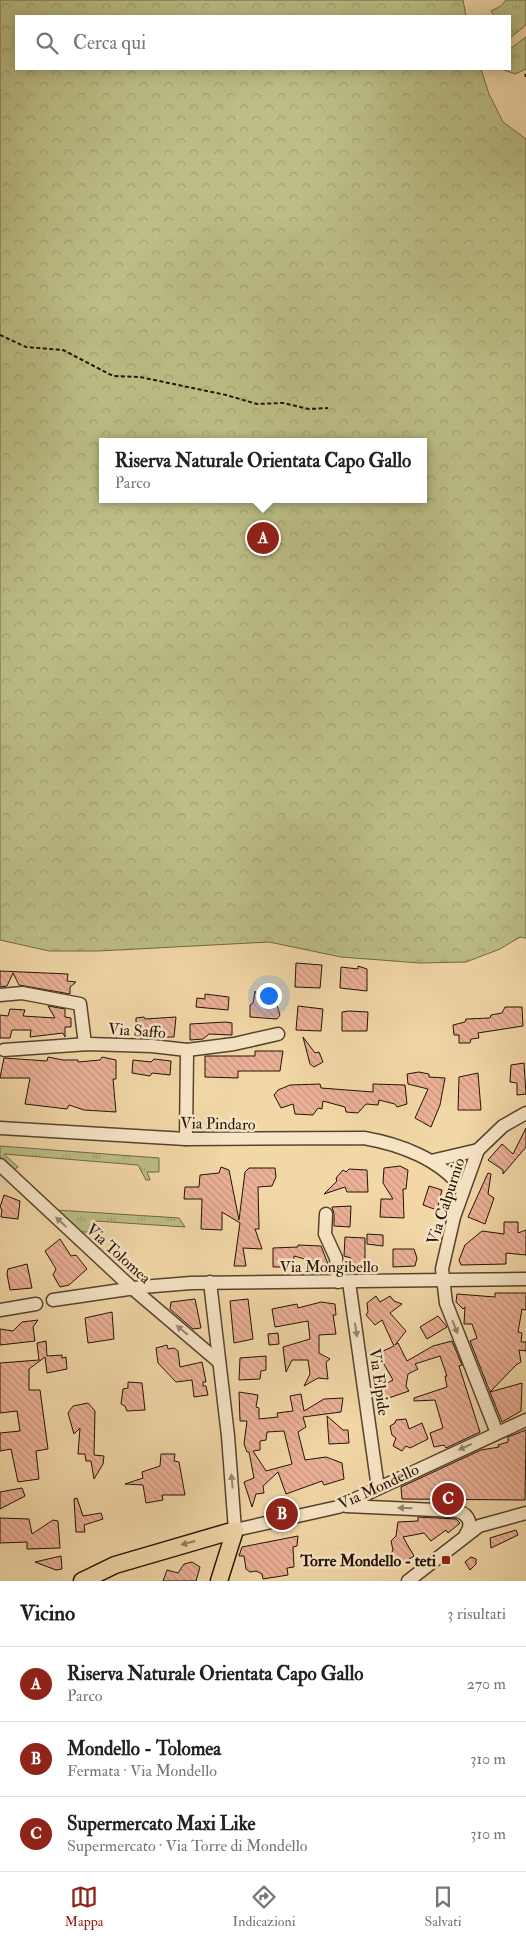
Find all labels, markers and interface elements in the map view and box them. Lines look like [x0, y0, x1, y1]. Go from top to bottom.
search box [15, 15, 511, 70]
icon: search [33, 29, 61, 57]
text: Cerca qui [73, 31, 146, 55]
popup [99, 438, 427, 503]
text: Riserva Naturale Orientata Capo Gallo [115, 449, 411, 473]
text: Parco [115, 473, 150, 493]
pin: A [247, 519, 279, 557]
your location [256, 983, 282, 1009]
street label: Via Saffo [107, 1019, 167, 1043]
street label: Via Pindaro [180, 1113, 256, 1135]
street label: Via Calpurnio [423, 1155, 470, 1248]
one-way arrow [55, 1216, 67, 1228]
street label: Via Tolomea [82, 1219, 155, 1288]
street label: Via Mongibello [279, 1257, 379, 1277]
one-way arrow [451, 1320, 459, 1335]
one-way arrow [352, 1322, 360, 1338]
one-way arrow [176, 1325, 189, 1336]
street label: Via Elpide [363, 1347, 394, 1418]
one-way arrow [458, 1443, 472, 1451]
street label: Via Mondello [335, 1459, 422, 1514]
one-way arrow [227, 1473, 235, 1489]
pin: C [432, 1480, 464, 1518]
pin: B [266, 1495, 298, 1533]
one-way arrow [397, 1504, 413, 1512]
one-way arrow [181, 1539, 196, 1547]
place label: Torre Mondello - teti [299, 1551, 437, 1571]
marker: Torre Mondello - teti [440, 1554, 452, 1566]
text: Vicino [20, 1600, 75, 1627]
text: 3 risultati [447, 1604, 506, 1624]
text: Riserva Naturale Orientata Capo Gallo [67, 1662, 363, 1686]
text: A [31, 1674, 41, 1694]
text: 270 m [467, 1674, 506, 1694]
text: Parco [67, 1686, 103, 1706]
text: Mondello - Tolomea [67, 1737, 221, 1761]
text: B [31, 1749, 41, 1769]
text: 310 m [470, 1749, 506, 1769]
text: Fermata · Via Mondello [67, 1761, 217, 1781]
text: Supermercato Maxi Like [67, 1812, 255, 1836]
text: C [30, 1824, 42, 1844]
text: 310 m [470, 1824, 506, 1844]
text: Supermercato · Via Torre di Mondello [67, 1836, 307, 1856]
tab: Mappa [64, 1883, 104, 1930]
tab: Indicazioni [233, 1883, 295, 1930]
tab: Salvati [424, 1883, 462, 1930]

